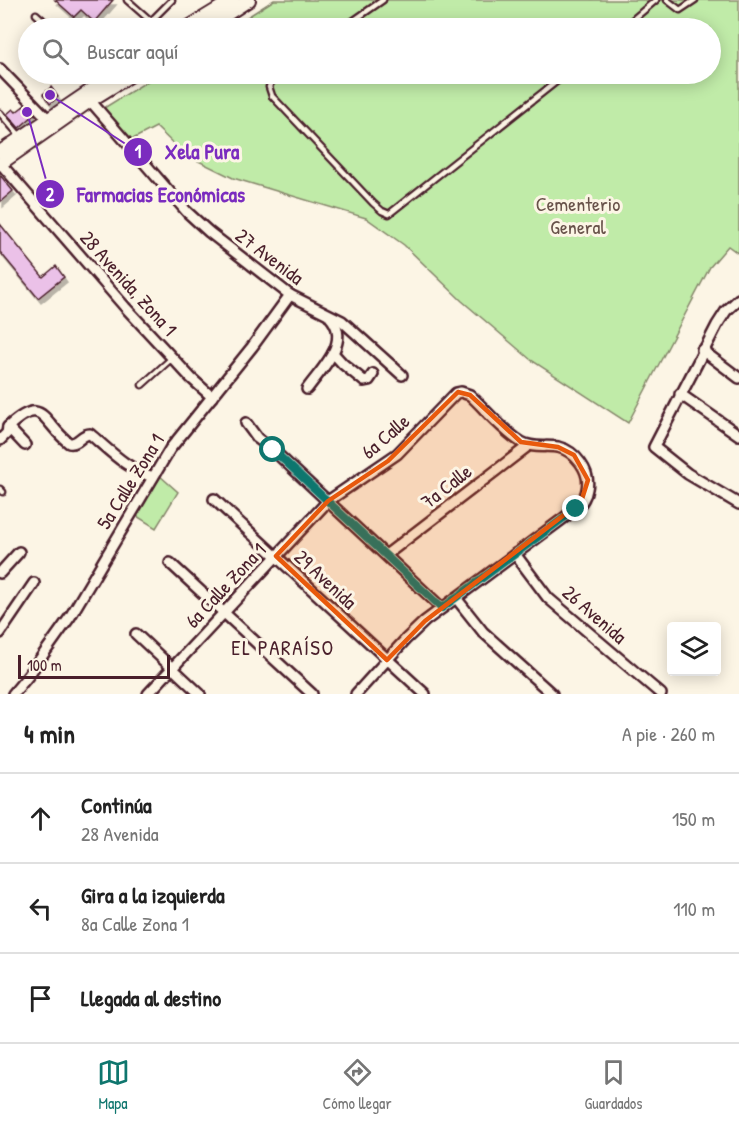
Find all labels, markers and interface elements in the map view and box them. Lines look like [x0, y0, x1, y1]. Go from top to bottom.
search box [18, 18, 721, 84]
icon: search [39, 35, 72, 68]
text: Buscar aquí [87, 36, 179, 66]
callout: Xela Pura [123, 132, 251, 171]
text: Xela Pura [165, 137, 240, 166]
text: 1 [135, 139, 142, 164]
callout: Farmacias Económicas [35, 175, 257, 214]
text: Farmacias Económicas [76, 180, 245, 209]
text: 2 [46, 182, 55, 207]
park label: Cementerio General [536, 190, 620, 240]
street label: 27 Avenida [230, 222, 310, 291]
street label: 28 Avenida, Zona 1 [74, 225, 184, 341]
street label: 6a Calle [355, 407, 415, 464]
street label: 5a Calle Zona 1 [90, 428, 170, 534]
route start [259, 436, 285, 462]
street label: 7a Calle [415, 458, 477, 514]
route end [562, 495, 588, 521]
street label: 6a Calle Zona 1 [179, 537, 271, 633]
street label: 29 Avenida [289, 543, 363, 615]
street label: 26 Avenida [557, 579, 633, 649]
map controls [667, 622, 721, 676]
button: layers [667, 622, 721, 676]
district label: EL PARAÍSO [231, 633, 335, 662]
scale bar [18, 652, 170, 680]
text: 100 m [27, 654, 62, 676]
text: 4 min [24, 716, 75, 751]
text: A pie · 260 m [622, 720, 715, 747]
text: Continúa [81, 790, 152, 820]
icon: ahead [24, 802, 57, 835]
text: 150 m [672, 805, 715, 832]
text: 28 Avenida [81, 820, 159, 847]
text: Gira a la izquierda [81, 880, 225, 910]
icon: left [24, 892, 57, 925]
text: 110 m [673, 895, 715, 922]
text: 8a Calle Zona 1 [81, 910, 189, 937]
icon: arrive [24, 982, 57, 1015]
text: Llegada al destino [81, 983, 221, 1013]
tab: Mapa [97, 1056, 130, 1114]
tab: Cómo llegar [323, 1056, 392, 1114]
tab: Guardados [585, 1056, 642, 1114]

